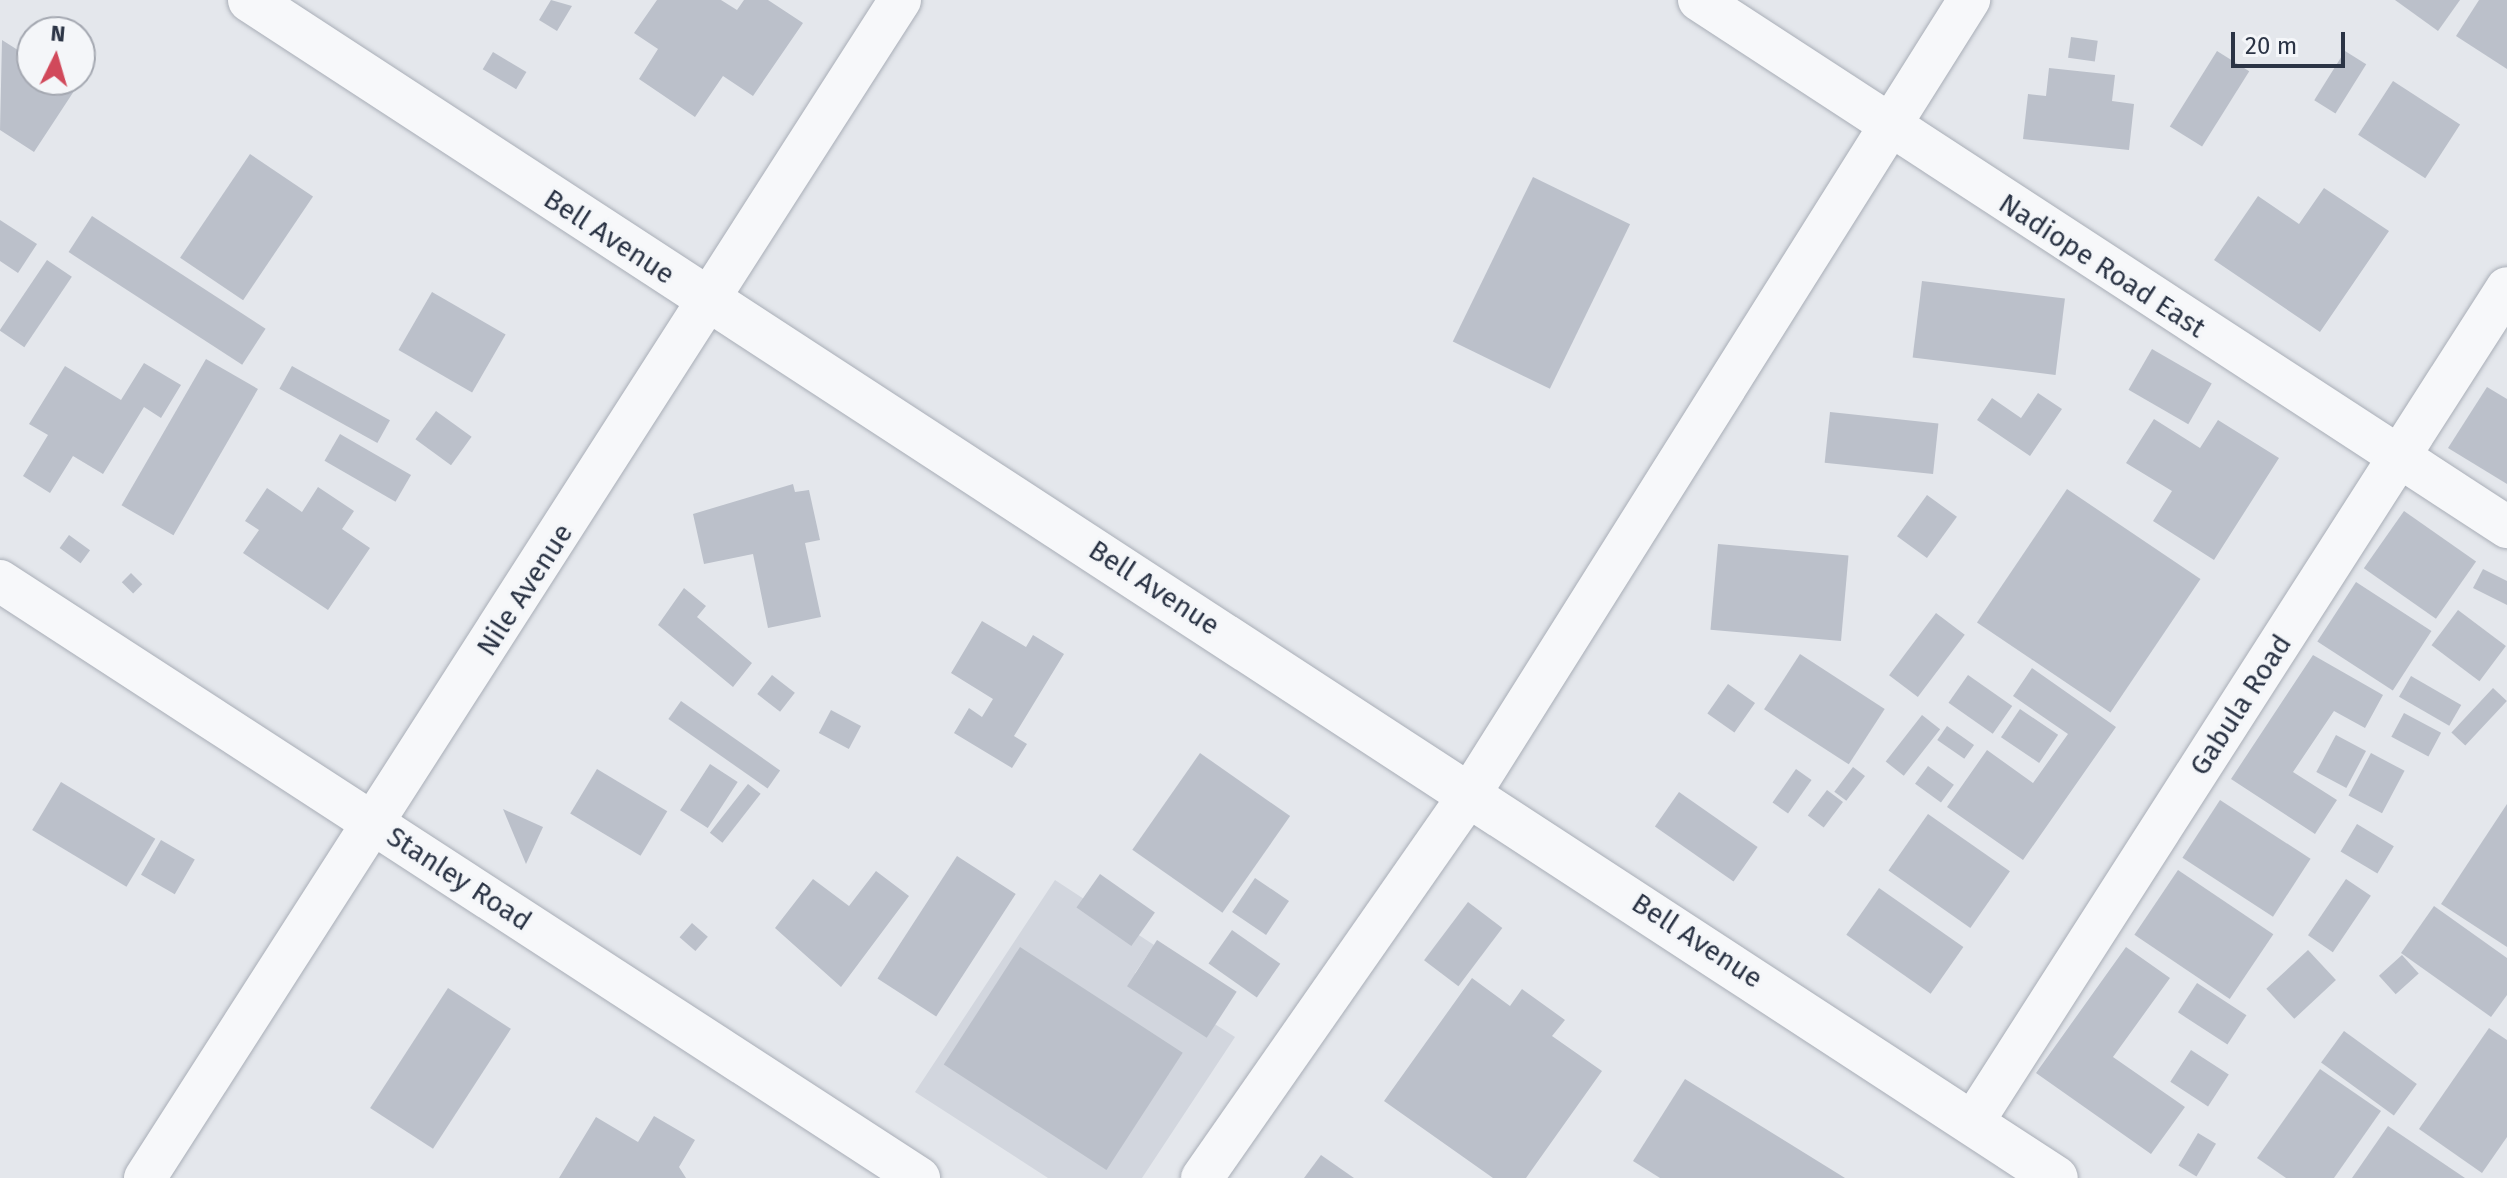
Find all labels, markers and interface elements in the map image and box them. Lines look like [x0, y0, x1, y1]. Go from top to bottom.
north arrow [16, 16, 96, 96]
scale bar [2235, 16, 2349, 66]
text: N [50, 20, 66, 48]
text: 20 m [2245, 32, 2297, 60]
street label: Bell Avenue [537, 182, 681, 292]
street label: Nadiope Road East [1992, 187, 2212, 345]
street label: Nile Avenue [470, 518, 580, 662]
street label: Bell Avenue [1082, 533, 1226, 643]
street label: Gabula Road [2183, 628, 2299, 782]
street label: Stanley Road [380, 820, 538, 938]
street label: Bell Avenue [1625, 886, 1769, 996]

